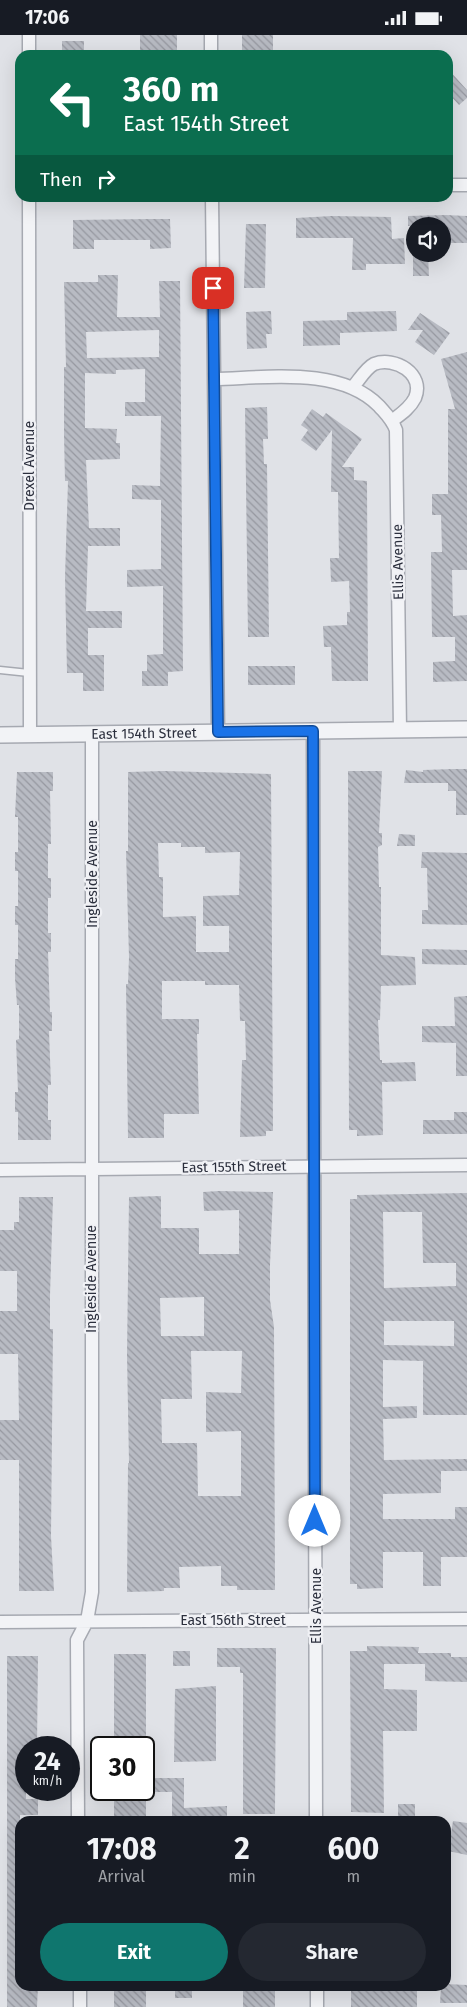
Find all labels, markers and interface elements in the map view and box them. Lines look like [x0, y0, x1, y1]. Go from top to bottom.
text: 17:06 [25, 6, 69, 29]
text: 360 m [123, 68, 219, 110]
icon: left [40, 70, 105, 135]
text: East 154th Street [123, 110, 289, 137]
icon: right [92, 165, 120, 193]
text: Then [40, 168, 82, 191]
map controls [406, 217, 451, 262]
button: sound [406, 217, 451, 262]
pin [192, 267, 234, 309]
icon: arrive [199, 274, 227, 302]
street label: Drexel Avenue [21, 421, 38, 511]
street label: Ellis Avenue [389, 524, 407, 600]
street label: East 154th Street [91, 724, 198, 742]
street label: Ingleside Avenue [84, 820, 101, 928]
street label: East 155th Street [181, 1158, 288, 1176]
street label: Ingleside Avenue [83, 1225, 100, 1333]
position arrow [288, 1494, 340, 1546]
street label: Ellis Avenue [308, 1568, 325, 1644]
street label: East 156th Street [180, 1612, 287, 1629]
speed limit sign: 30 [90, 1736, 155, 1801]
text: 24 [34, 1747, 61, 1777]
text: km/h [33, 1774, 62, 1788]
text: 17:08 [87, 1831, 157, 1867]
text: 2 [234, 1831, 250, 1867]
text: 600 [327, 1831, 379, 1867]
text: Arrival [98, 1867, 145, 1886]
text: min [228, 1867, 256, 1886]
text: m [347, 1867, 360, 1886]
button: Exit [40, 1923, 228, 1981]
button: Share [238, 1923, 426, 1981]

